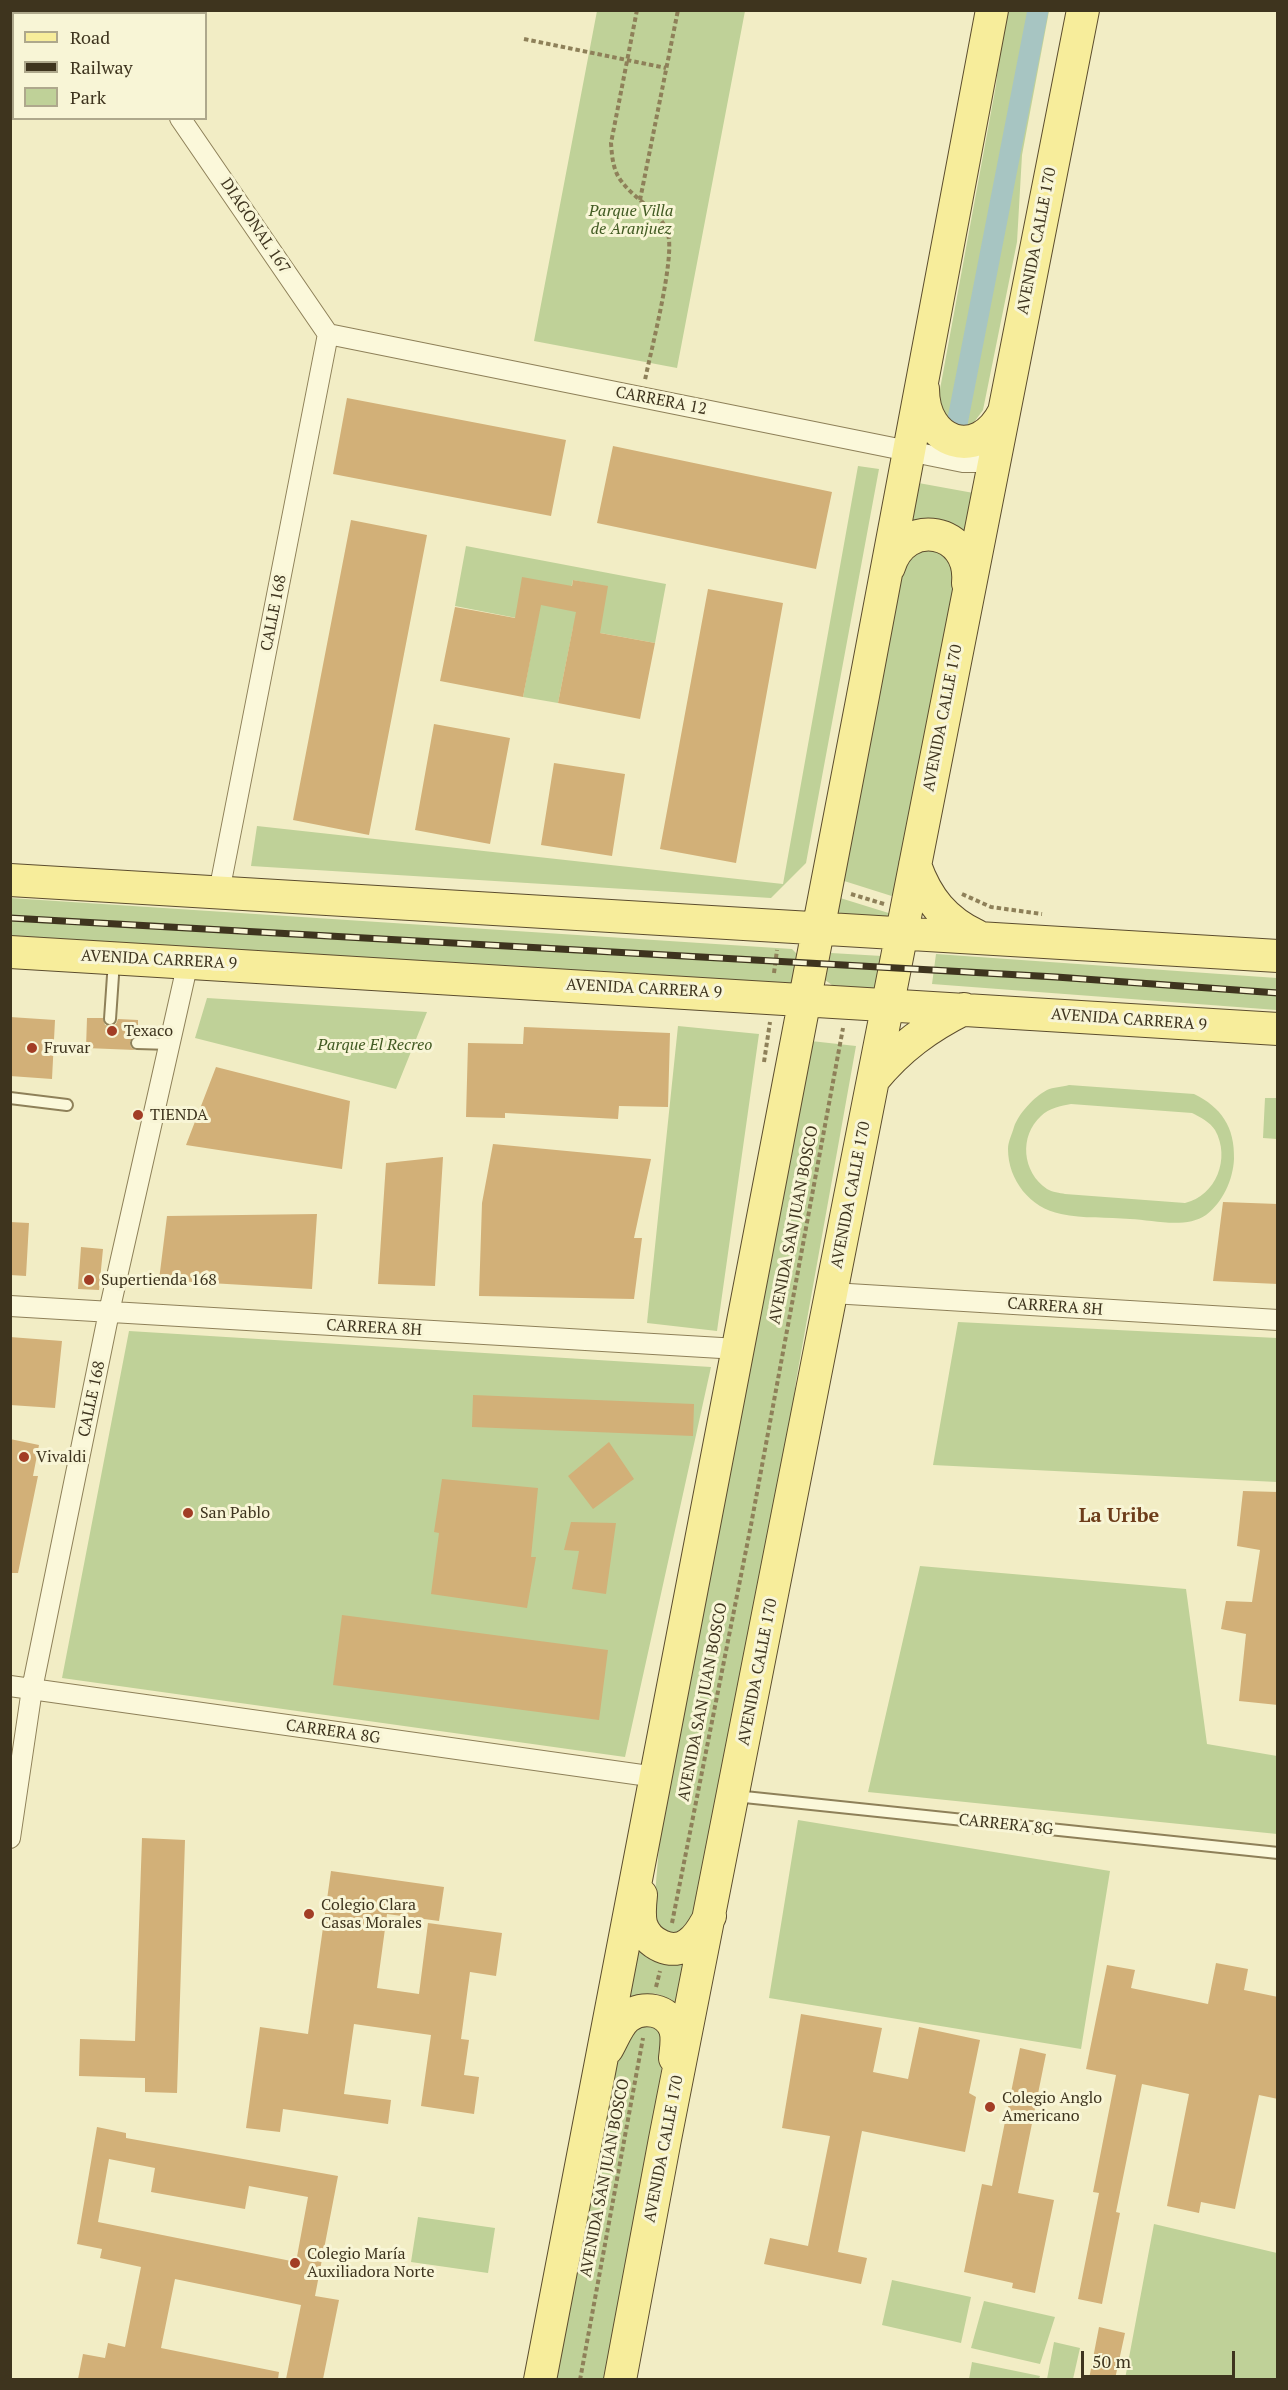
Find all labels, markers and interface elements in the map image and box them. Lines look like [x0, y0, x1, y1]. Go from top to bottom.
legend [12, 12, 207, 120]
text: Road [70, 25, 110, 49]
text: Railway [70, 55, 133, 79]
text: Park [70, 85, 106, 109]
street label: AVENIDA CALLE 170 [1013, 166, 1061, 316]
street label: DIAGONAL 167 [216, 175, 294, 277]
park label: Parque Villa de Aranjuez [589, 201, 673, 239]
street label: CARRERA 12 [614, 383, 708, 419]
street label: CALLE 168 [257, 573, 291, 653]
street label: AVENIDA CALLE 170 [919, 643, 967, 793]
street label: AVENIDA CARRERA 9 [80, 946, 238, 974]
street label: AVENIDA CARRERA 9 [565, 975, 723, 1003]
street label: AVENIDA CARRERA 9 [1050, 1005, 1208, 1035]
place label: Texaco [124, 1021, 173, 1041]
marker: Texaco [105, 1024, 119, 1038]
park label: Parque El Recreo [318, 1035, 432, 1055]
place label: Fruvar [44, 1038, 90, 1058]
marker: Fruvar [25, 1041, 39, 1055]
place label: TIENDA [150, 1105, 208, 1125]
marker: TIENDA [131, 1108, 145, 1122]
street label: AVENIDA CALLE 170 [827, 1120, 875, 1270]
street label: AVENIDA SAN JUAN BOSCO [765, 1124, 823, 1326]
place label: Supertienda 168 [101, 1270, 217, 1290]
marker: Supertienda 168 [82, 1273, 96, 1287]
street label: CARRERA 8H [1007, 1294, 1103, 1320]
street label: CARRERA 8H [326, 1316, 422, 1340]
street label: CALLE 168 [75, 1359, 109, 1439]
place label: Vivaldi [36, 1447, 86, 1467]
marker: Vivaldi [17, 1450, 31, 1464]
place label: San Pablo [200, 1503, 270, 1523]
district label: La Uribe [1079, 1504, 1159, 1528]
marker: San Pablo [181, 1506, 195, 1520]
street label: AVENIDA CALLE 170 [734, 1597, 782, 1747]
street label: AVENIDA SAN JUAN BOSCO [674, 1601, 732, 1803]
street label: CARRERA 8G [285, 1716, 381, 1748]
street label: CARRERA 8G [958, 1810, 1054, 1840]
place label: Colegio Clara Casas Morales [321, 1895, 422, 1933]
marker: Colegio Clara Casas Morales [302, 1907, 316, 1921]
street label: AVENIDA CALLE 170 [640, 2074, 688, 2224]
street label: AVENIDA SAN JUAN BOSCO [576, 2077, 634, 2279]
place label: Colegio Anglo Americano [1002, 2088, 1102, 2126]
marker: Colegio Anglo Americano [983, 2100, 997, 2114]
place label: Colegio María Auxiliadora Norte [307, 2244, 434, 2282]
marker: Colegio María Auxiliadora Norte [288, 2256, 302, 2270]
scale bar [1084, 2339, 1238, 2377]
text: 50 m [1092, 2349, 1131, 2373]

